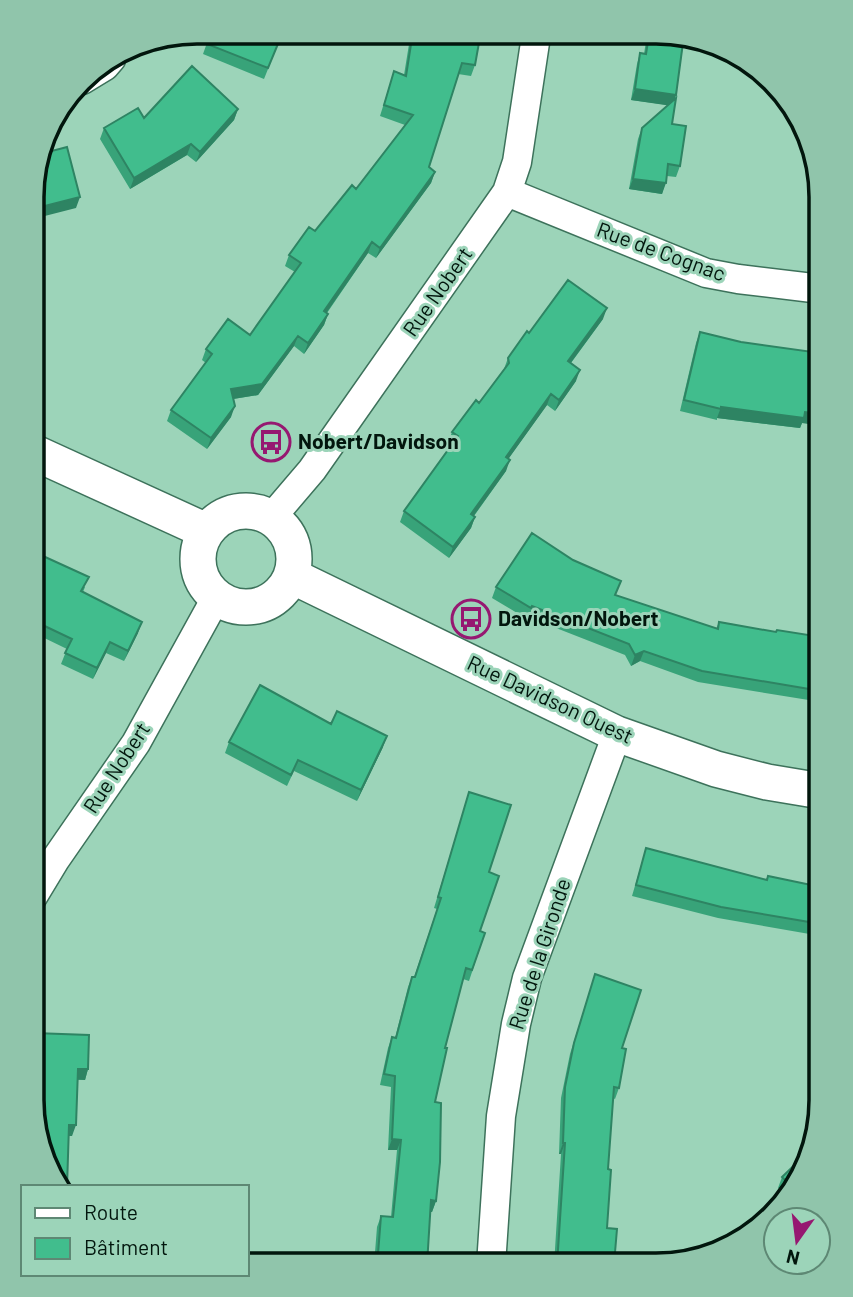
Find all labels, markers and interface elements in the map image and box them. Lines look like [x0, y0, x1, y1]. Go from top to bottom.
street label: Rue de Cognac [594, 216, 729, 285]
street label: Rue Nobert [397, 242, 477, 341]
bus stop icon: Nobert/Davidson [250, 421, 292, 463]
place label: Nobert/Davidson [298, 428, 459, 453]
bus stop icon: Davidson/Nobert [450, 598, 492, 640]
place label: Davidson/Nobert [498, 605, 659, 630]
street label: Rue Davidson Ouest [464, 649, 637, 748]
street label: Rue Nobert [77, 717, 154, 817]
street label: Rue de la Gironde [502, 875, 575, 1032]
legend [21, 1185, 248, 1276]
text: Route [84, 1199, 138, 1224]
north arrow [762, 1206, 832, 1276]
text: Bâtiment [84, 1234, 168, 1259]
text: N [784, 1245, 802, 1271]

